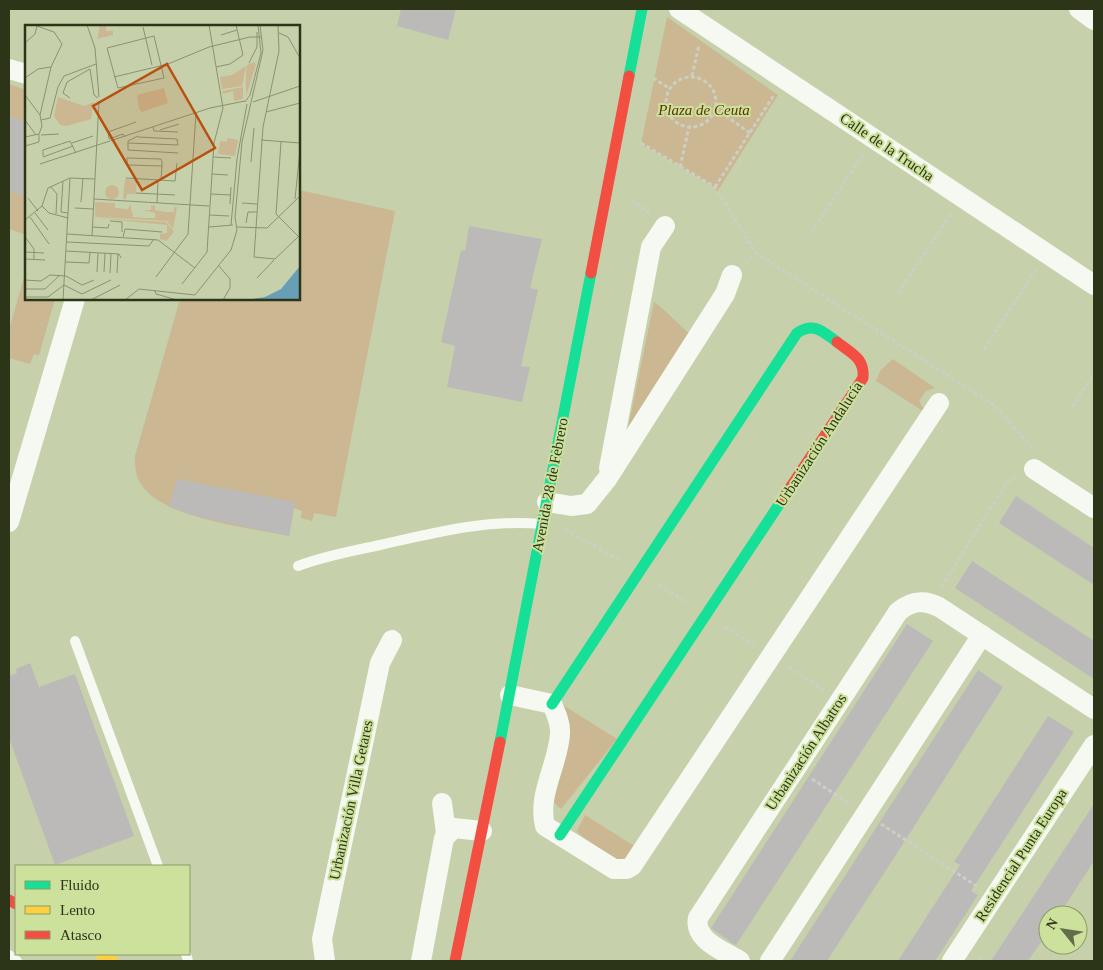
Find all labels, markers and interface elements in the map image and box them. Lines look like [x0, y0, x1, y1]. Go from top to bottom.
inset map [25, 25, 300, 300]
park label: Plaza de Ceuta [657, 102, 750, 118]
street label: Calle de la Trucha [837, 110, 937, 184]
street label: Urbanización Andalucía [773, 378, 865, 509]
street label: Avenida 28 de Febrero [529, 416, 571, 554]
street label: Urbanización Albatros [762, 691, 850, 813]
street label: Urbanización Villa Getares [326, 718, 376, 881]
street label: Residencial Punta Europa [972, 785, 1070, 924]
legend [15, 865, 190, 955]
text: Fluido [60, 877, 99, 893]
text: Lento [60, 902, 95, 918]
north arrow [1038, 905, 1088, 955]
text: N [1043, 916, 1061, 932]
text: Atasco [60, 927, 102, 943]

